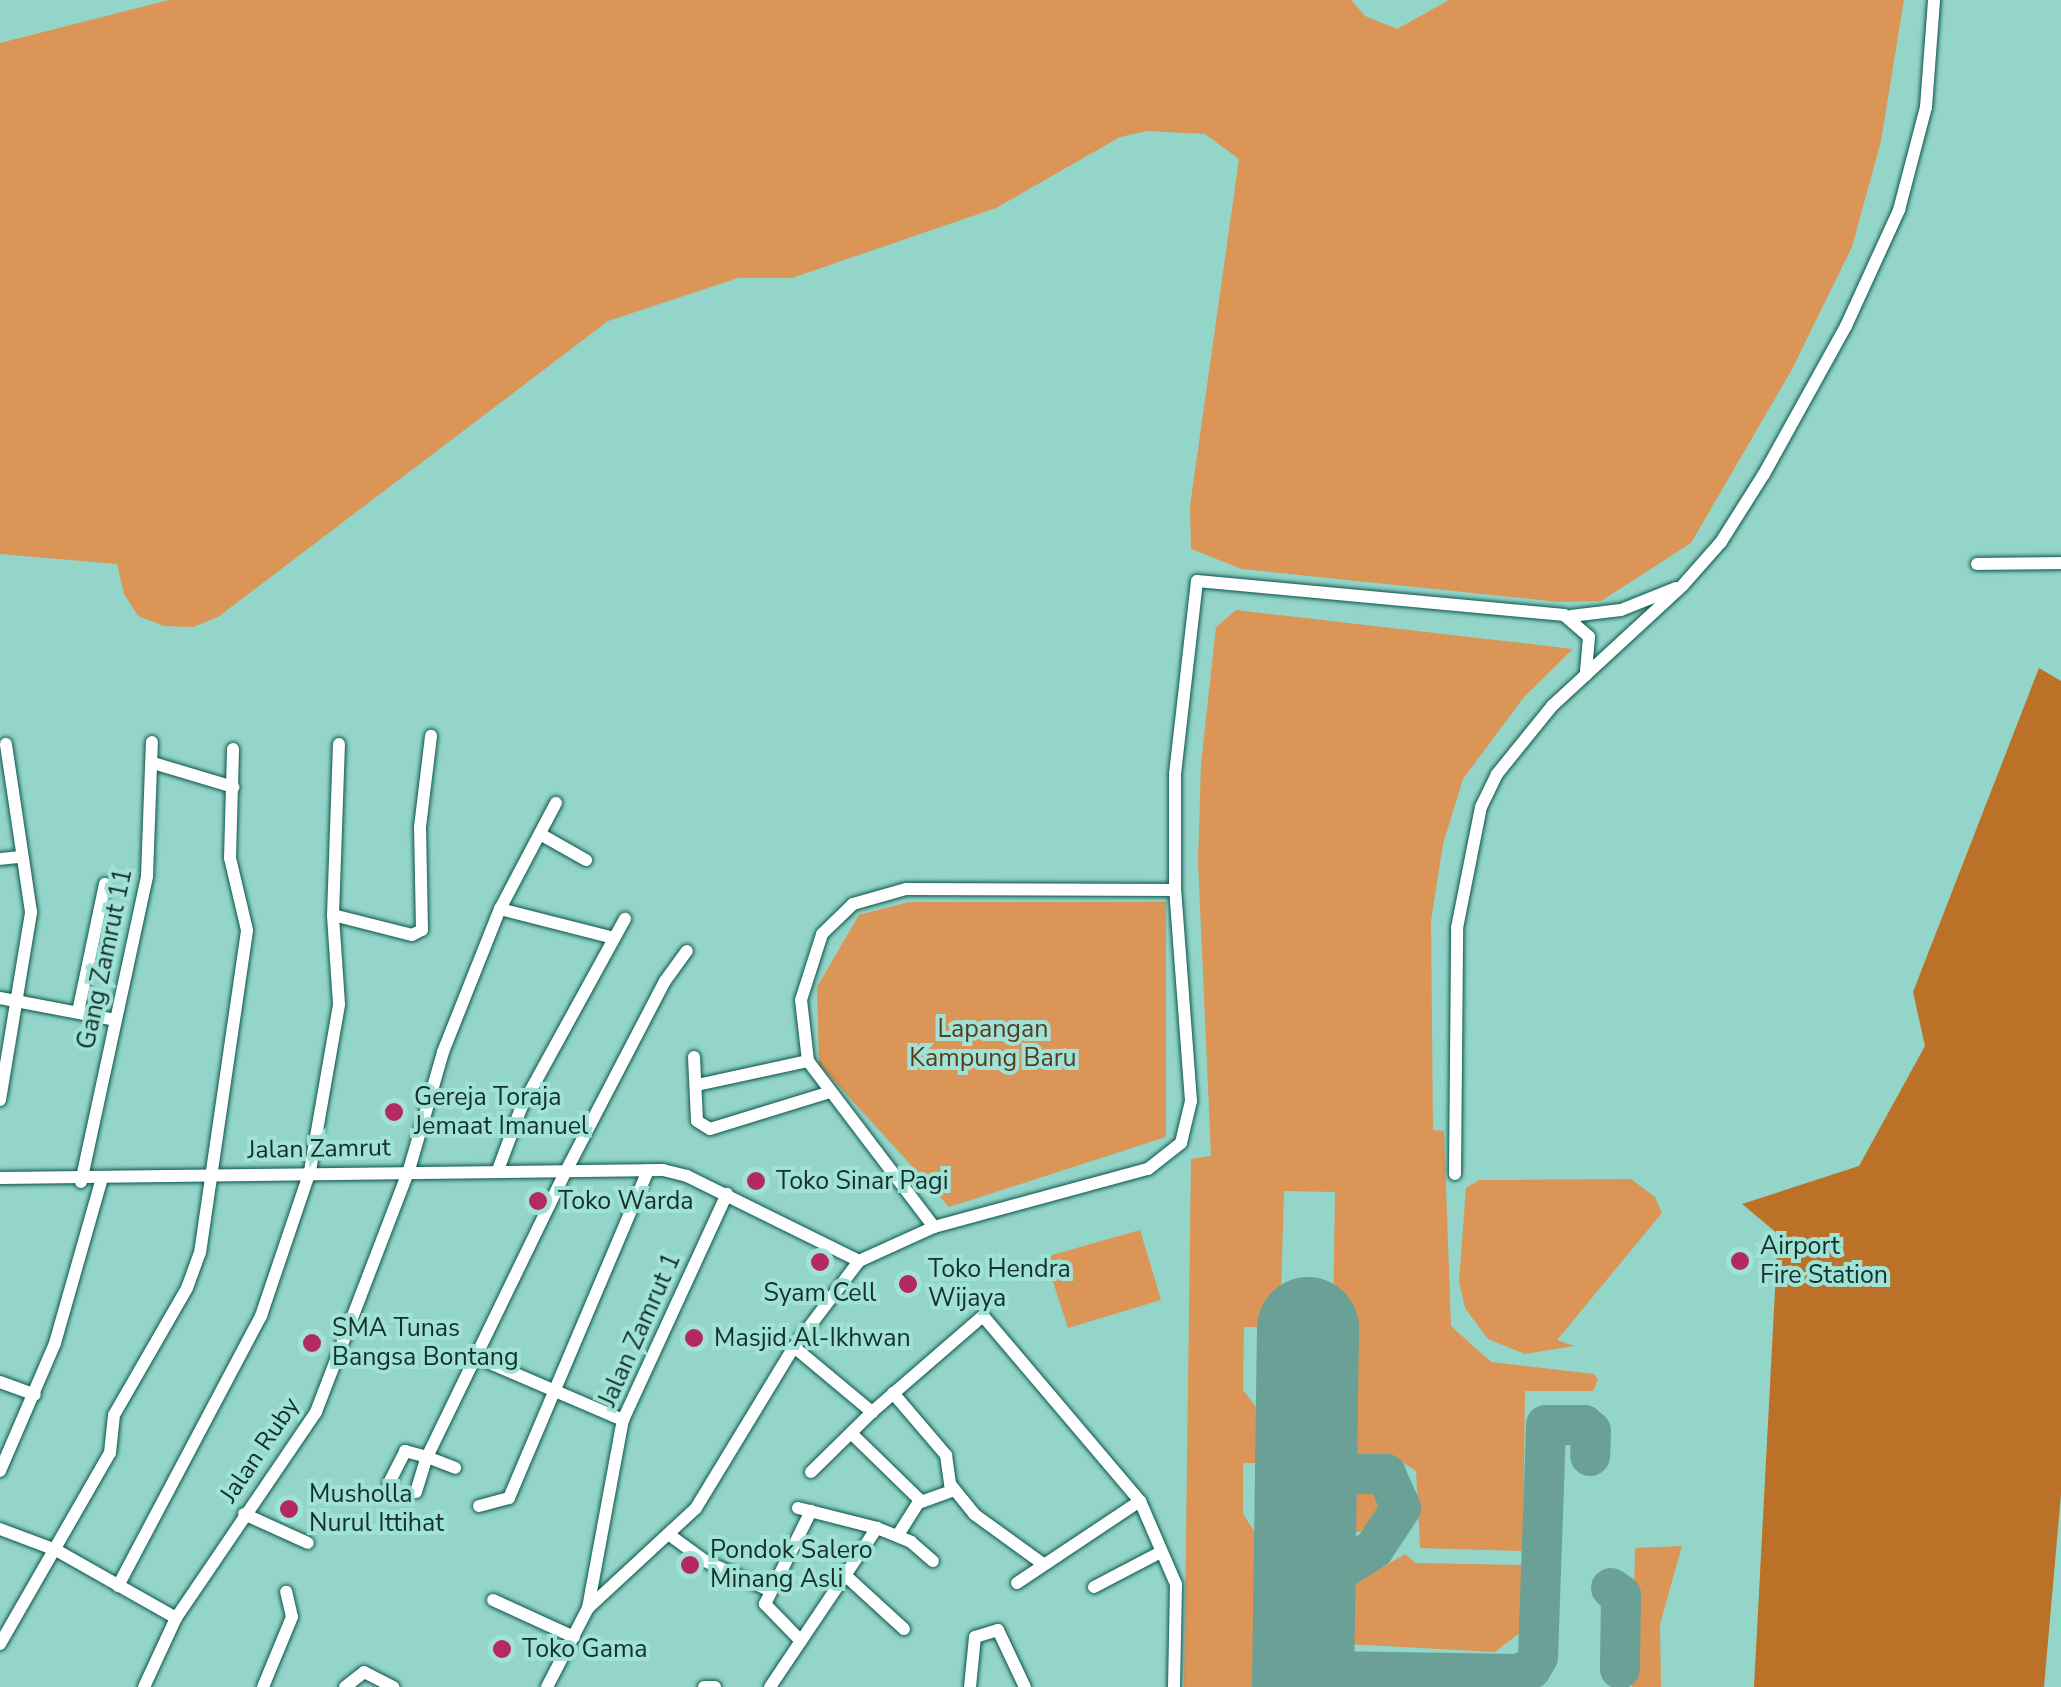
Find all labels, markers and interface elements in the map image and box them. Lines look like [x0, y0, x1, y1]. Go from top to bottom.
street label: Gang Zamrut 11 [71, 866, 139, 1052]
park label: Lapangan Kampung Baru [909, 1015, 1077, 1074]
place label: Gereja Toraja Jemaat Imanuel [414, 1083, 588, 1142]
marker: Gereja Toraja Jemaat Imanuel [383, 1101, 405, 1123]
street label: Jalan Zamrut [247, 1133, 391, 1165]
place label: Toko Sinar Pagi [776, 1166, 948, 1196]
marker: Toko Sinar Pagi [745, 1170, 767, 1192]
place label: Toko Warda [558, 1186, 694, 1216]
marker: Toko Warda [527, 1190, 549, 1212]
place label: Airport Fire Station [1760, 1232, 1888, 1291]
street label: Jalan Zamrut 1 [593, 1249, 687, 1411]
marker: Airport Fire Station [1729, 1250, 1751, 1272]
marker: Syam Cell [809, 1251, 831, 1273]
place label: Toko Hendra Wijaya [928, 1255, 1071, 1314]
marker: Toko Hendra Wijaya [897, 1273, 919, 1295]
place label: Syam Cell [764, 1278, 876, 1308]
place label: SMA Tunas Bangsa Bontang [332, 1314, 519, 1373]
place label: Masjid Al-Ikhwan [714, 1323, 911, 1353]
marker: Masjid Al-Ikhwan [683, 1327, 705, 1349]
marker: SMA Tunas Bangsa Bontang [301, 1332, 323, 1354]
street label: Jalan Ruby [214, 1392, 306, 1508]
place label: Musholla Nurul Ittihat [309, 1480, 444, 1539]
marker: Musholla Nurul Ittihat [278, 1498, 300, 1520]
place label: Pondok Salero Minang Asli [710, 1536, 873, 1595]
marker: Pondok Salero Minang Asli [679, 1554, 701, 1576]
place label: Toko Gama [522, 1634, 648, 1664]
marker: Toko Gama [491, 1638, 513, 1660]

